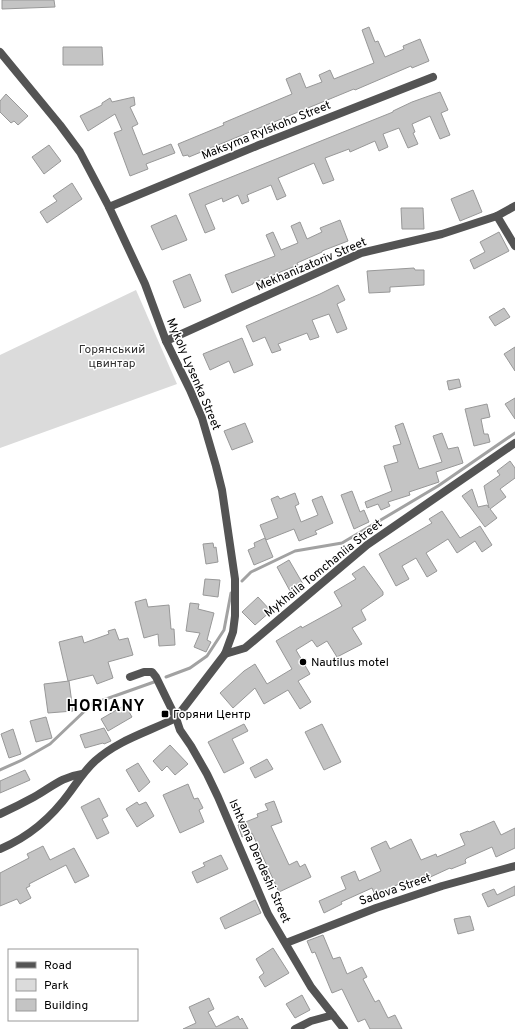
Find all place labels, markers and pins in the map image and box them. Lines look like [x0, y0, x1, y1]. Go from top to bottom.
place label: Nautilus motel [311, 655, 389, 671]
marker: Nautilus motel [298, 657, 308, 667]
place label: Горяни Центр [173, 707, 251, 723]
marker: Горяни Центр [160, 709, 170, 719]

